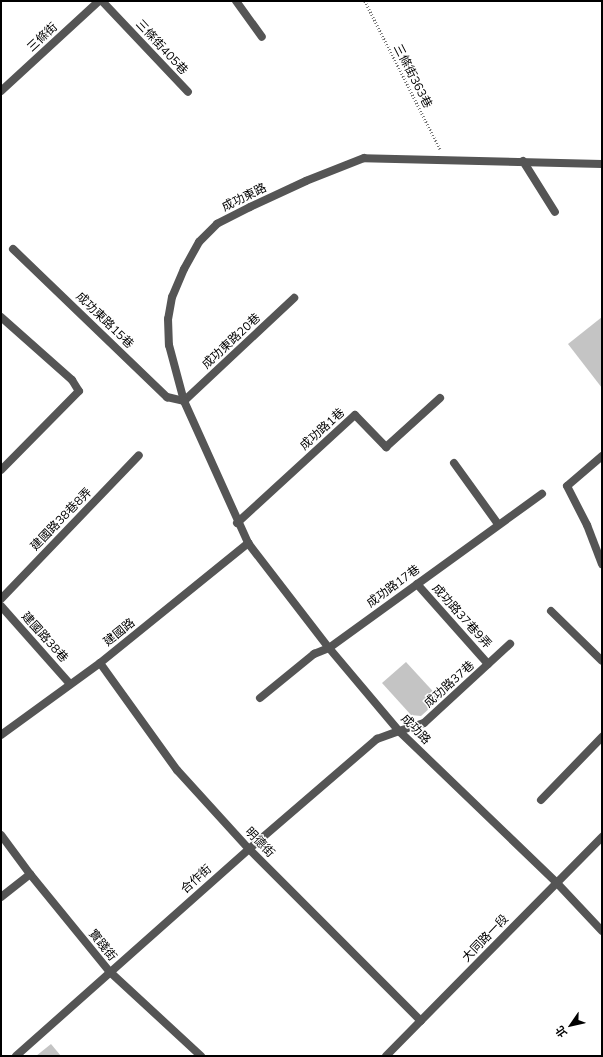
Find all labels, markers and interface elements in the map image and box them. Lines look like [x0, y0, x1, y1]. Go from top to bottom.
street label: 三條街405巷 [133, 17, 191, 77]
street label: 三條街 [24, 19, 60, 55]
street label: 三條街363巷 [391, 42, 435, 110]
street label: 成功東路 [219, 180, 269, 214]
street label: 成功東路15巷 [73, 289, 137, 351]
street label: 成功東路20巷 [199, 310, 263, 372]
street label: 成功路1巷 [297, 405, 347, 453]
street label: 建國路38巷8弄 [27, 485, 95, 553]
street label: 成功路17巷 [364, 562, 422, 610]
street label: 成功路37巷9弄 [429, 581, 495, 651]
street label: 建國路38巷 [19, 609, 71, 665]
street label: 建國路 [100, 615, 138, 649]
street label: 成功路37巷 [421, 658, 477, 710]
street label: 成功路 [398, 711, 434, 747]
street label: 明德街 [242, 824, 278, 860]
street label: 合作街 [178, 862, 214, 896]
street label: 大同路一段 [459, 911, 511, 965]
street label: 實踐街 [86, 926, 120, 964]
north arrow [551, 1005, 591, 1045]
text: 北 [552, 1023, 570, 1040]

